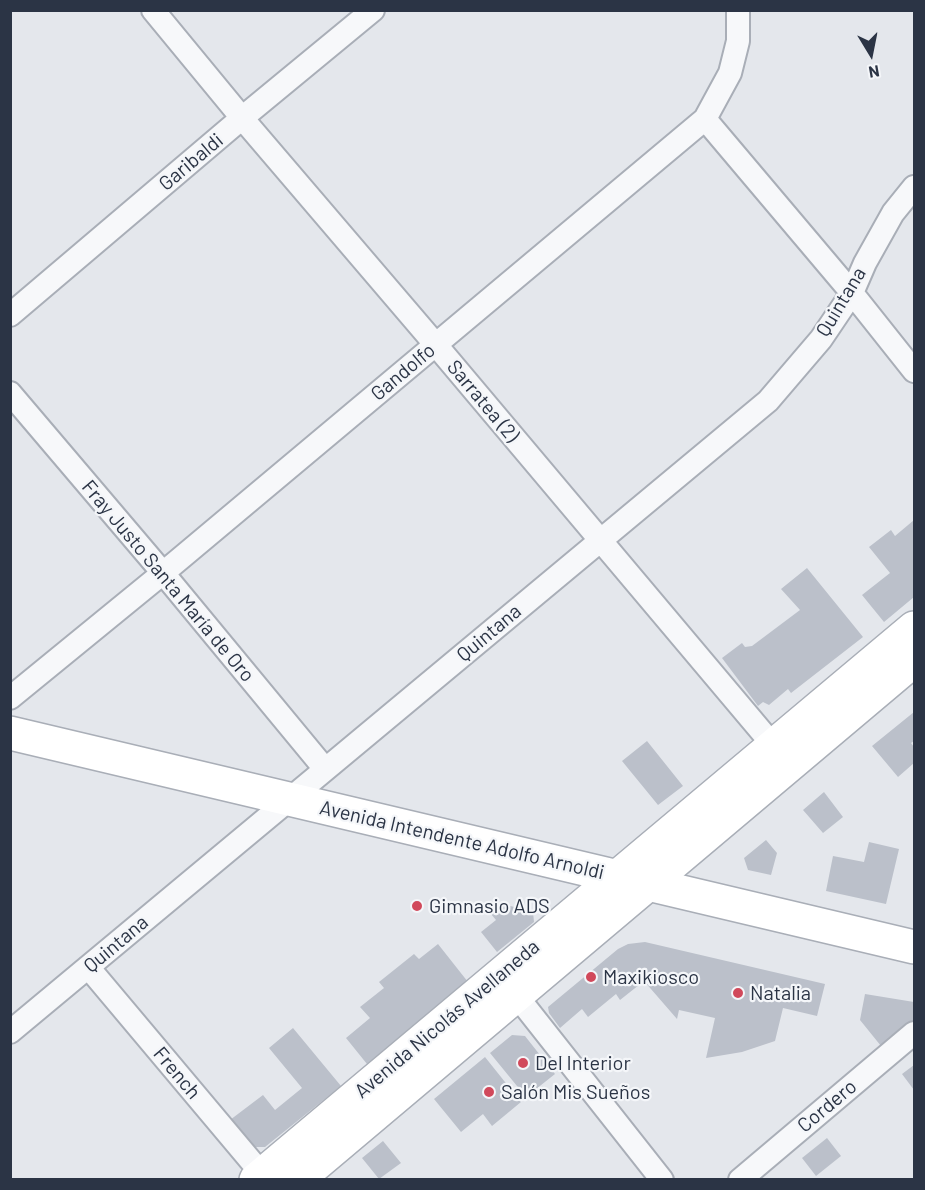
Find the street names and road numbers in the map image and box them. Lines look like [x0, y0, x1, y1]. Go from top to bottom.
street label: Garibaldi [154, 128, 228, 196]
street label: Quintana [811, 263, 871, 341]
street label: Gandolfo [366, 338, 440, 406]
street label: Sarratea (2) [442, 355, 524, 447]
street label: Fray Justo Santa María de Oro [77, 475, 259, 687]
street label: Quintana [452, 599, 526, 667]
street label: Avenida Intendente Adolfo Arnoldi [317, 796, 607, 884]
street label: Quintana [79, 910, 153, 978]
street label: Avenida Nicolás Avellaneda [350, 935, 544, 1103]
street label: French [148, 1042, 206, 1104]
street label: Cordero [793, 1074, 861, 1138]

